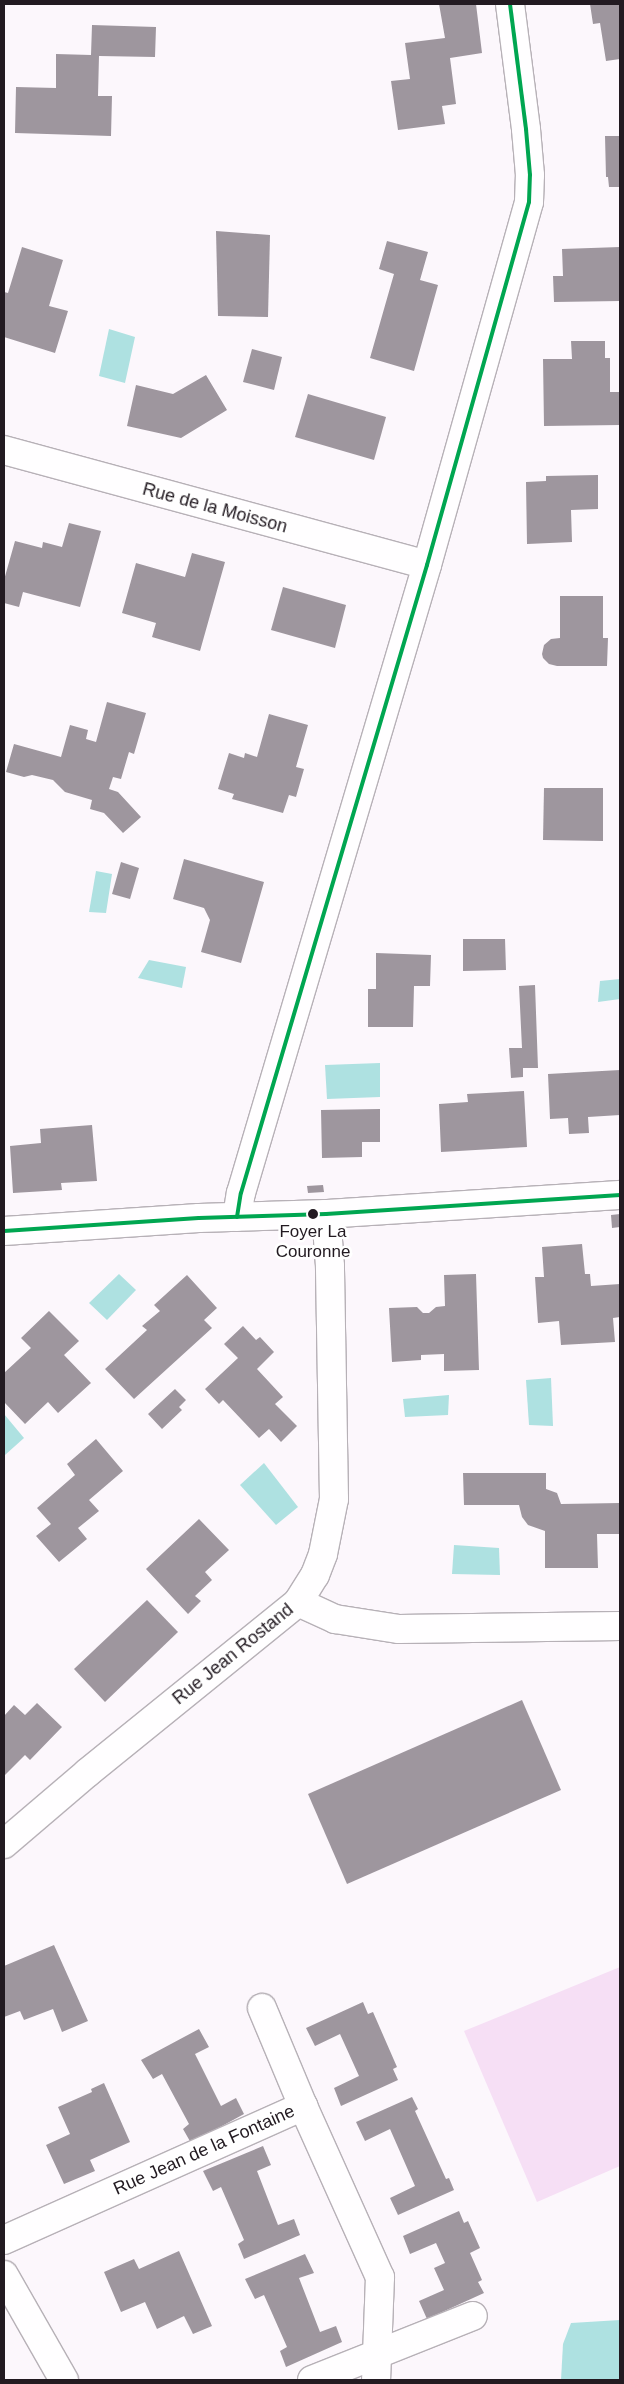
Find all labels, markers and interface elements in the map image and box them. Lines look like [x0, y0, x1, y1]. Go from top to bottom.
street label: Rue de la Moisson [140, 478, 290, 538]
marker: Foyer La Couronne [308, 1209, 318, 1219]
place label: Foyer La Couronne [276, 1222, 350, 1262]
street label: Rue Jean Rostand [168, 1599, 298, 1709]
street label: Rue Jean de la Fontaine [110, 2100, 298, 2200]

